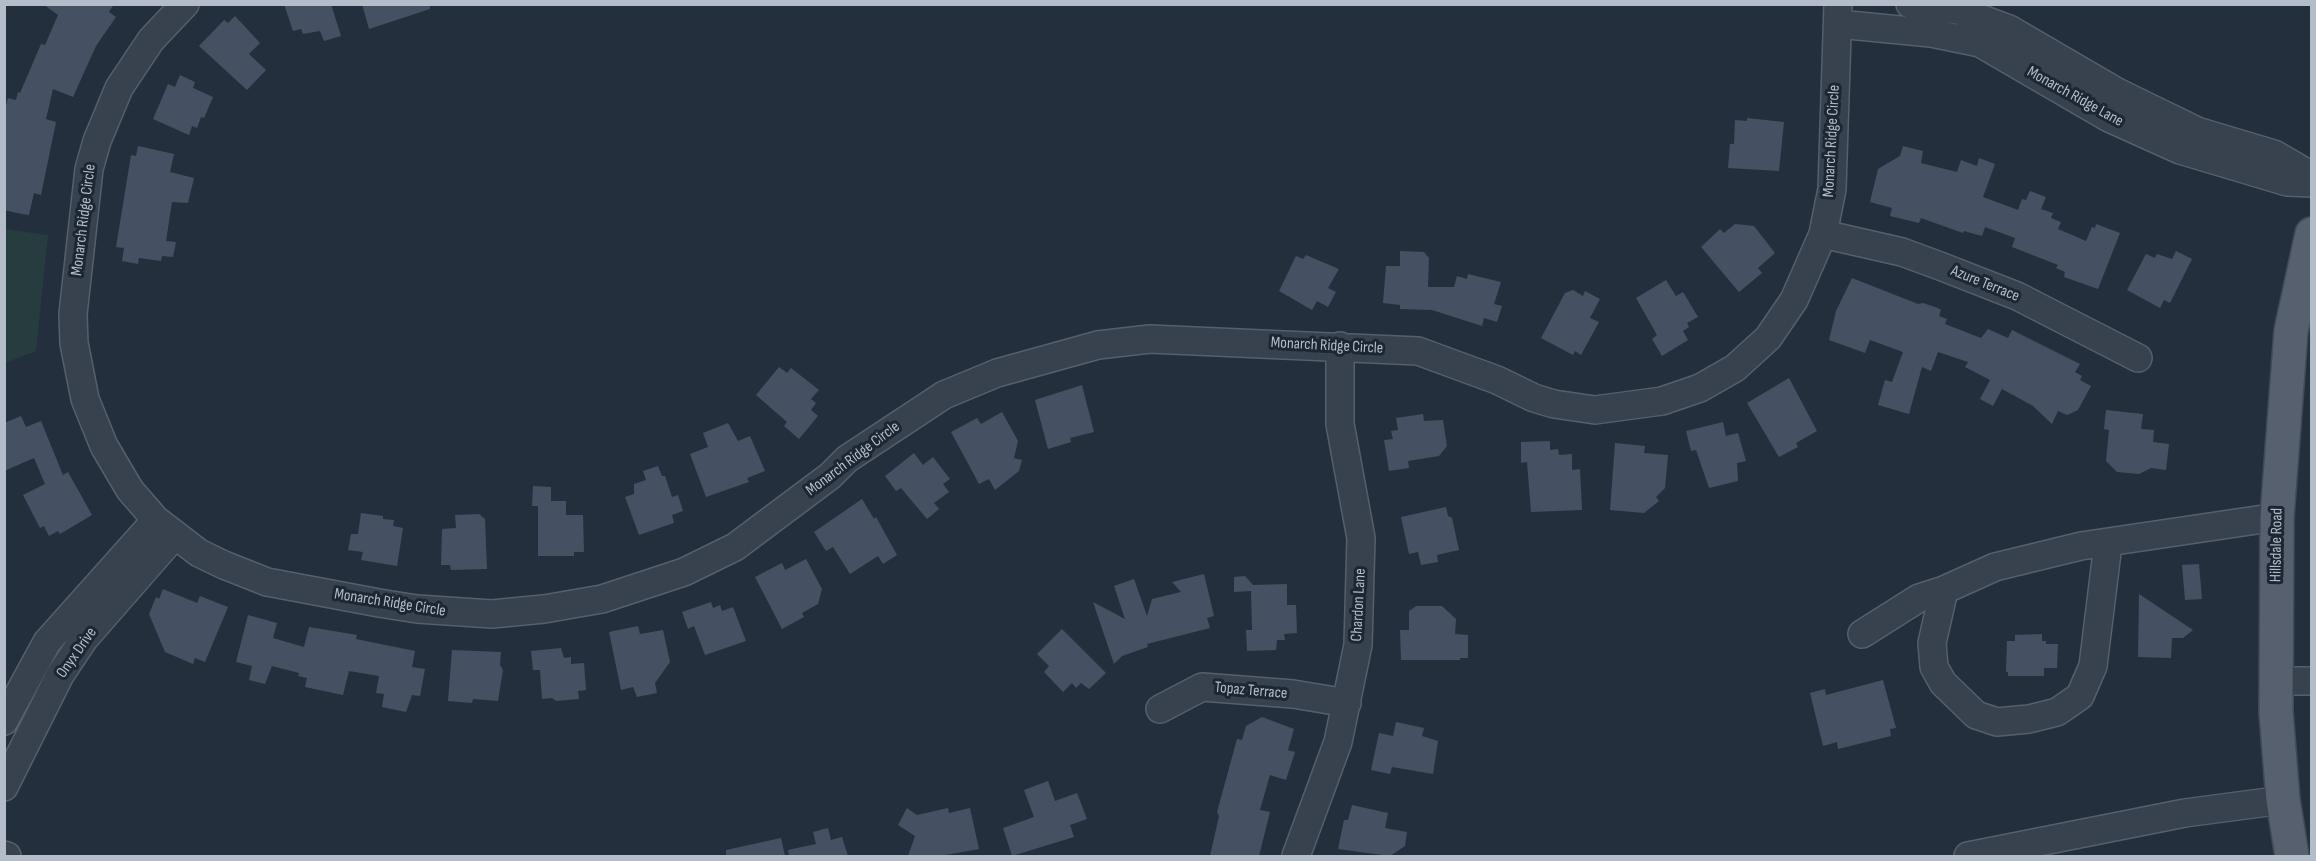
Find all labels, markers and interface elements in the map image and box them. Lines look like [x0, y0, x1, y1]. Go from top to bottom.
street label: Monarch Ridge Lane [2024, 63, 2126, 131]
street label: Monarch Ridge Circle [1819, 84, 1845, 198]
street label: Monarch Ridge Circle [68, 163, 100, 277]
street label: Azure Terrace [1948, 262, 2022, 306]
street label: Monarch Ridge Circle [1270, 333, 1384, 359]
street label: Monarch Ridge Circle [802, 417, 904, 501]
street label: Hillsdale Road [2267, 508, 2287, 582]
street label: Chardon Lane [1347, 568, 1371, 642]
street label: Monarch Ridge Circle [333, 585, 447, 621]
street label: Onyx Drive [53, 624, 101, 682]
street label: Topaz Terrace [1214, 678, 1288, 704]

